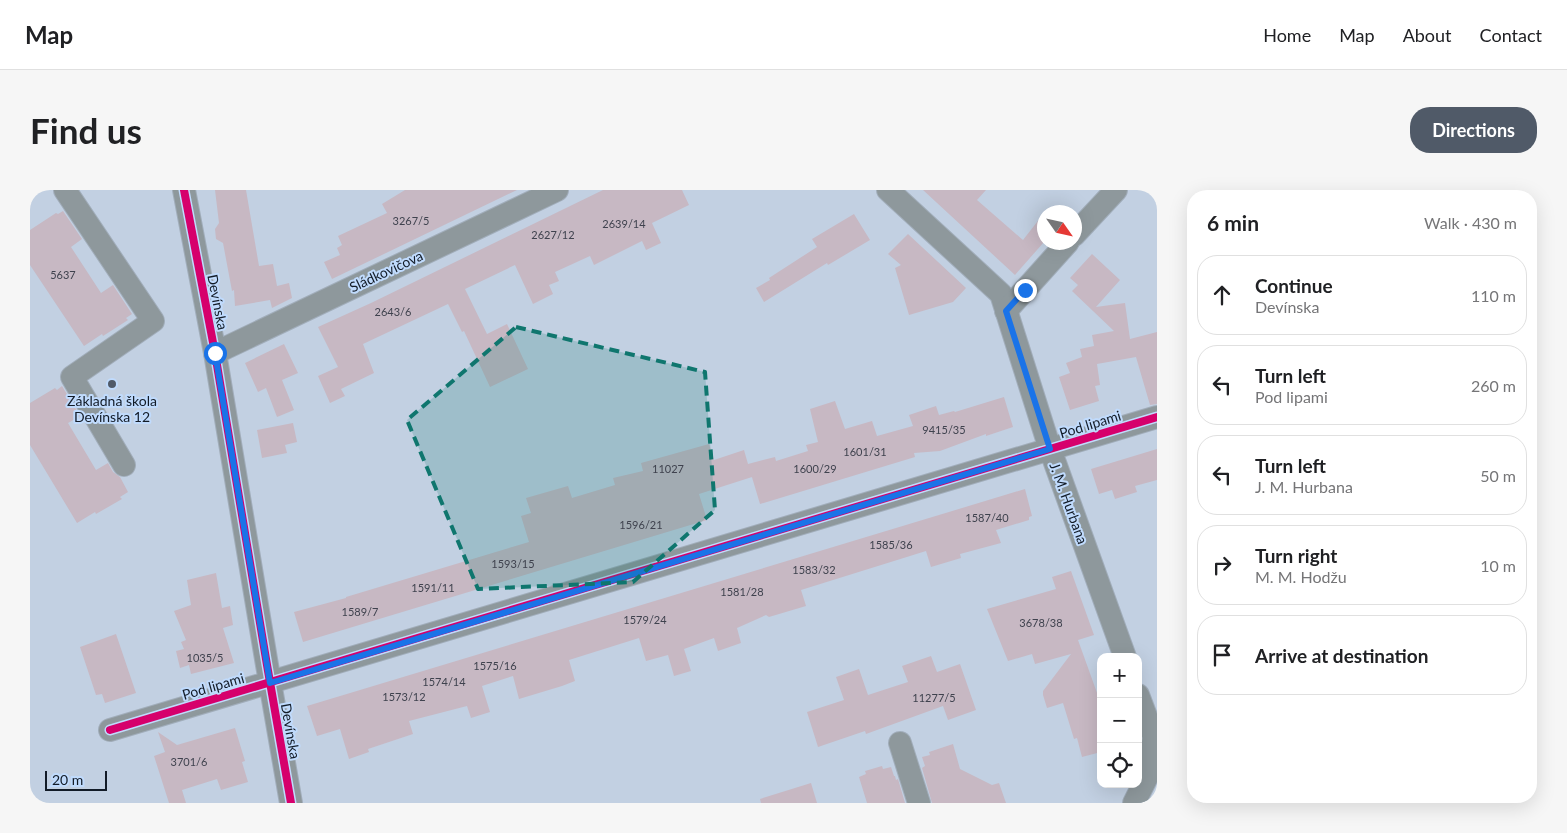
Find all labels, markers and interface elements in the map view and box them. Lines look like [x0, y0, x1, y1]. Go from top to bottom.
text: Map [25, 20, 73, 49]
text: Home [1263, 24, 1311, 46]
text: Map [1339, 24, 1375, 46]
text: About [1403, 24, 1452, 46]
text: Contact [1480, 24, 1542, 46]
button: Directions [1410, 107, 1537, 153]
text: Find us [30, 109, 142, 151]
north arrow [1037, 205, 1082, 250]
text: 6 min [1207, 210, 1259, 235]
text: Walk · 430 m [1424, 213, 1517, 232]
house number: 3267/5 [393, 214, 429, 227]
house number: 2639/14 [602, 217, 646, 230]
house number: 2627/12 [531, 228, 575, 241]
street label: Sládkovičova [347, 247, 425, 295]
house number: 5637 [50, 268, 76, 281]
street label: Devínska [204, 273, 232, 331]
text: Continue [1255, 274, 1333, 297]
route end [1014, 279, 1037, 302]
icon: ahead [1208, 281, 1236, 309]
text: 110 m [1471, 286, 1516, 305]
text: Devínska [1255, 297, 1319, 316]
house number: 2643/6 [375, 305, 411, 318]
route start [204, 342, 227, 365]
text: Turn left [1255, 364, 1326, 387]
icon: left [1208, 371, 1236, 399]
text: 260 m [1471, 376, 1516, 395]
marker: Základná škola Devínska 12 [106, 378, 118, 390]
text: Pod lipami [1255, 387, 1328, 406]
place label: Základná škola Devínska 12 [67, 392, 157, 425]
street label: Pod lipami [1057, 407, 1123, 441]
house number: 9415/35 [922, 423, 966, 436]
house number: 1601/31 [843, 445, 887, 458]
text: Turn left [1255, 454, 1326, 477]
street label: J. M. Hurbana [1046, 460, 1092, 546]
icon: left [1208, 461, 1236, 489]
house number: 11027 [652, 462, 684, 475]
house number: 1600/29 [793, 462, 837, 475]
text: 50 m [1480, 466, 1516, 485]
text: J. M. Hurbana [1255, 477, 1353, 496]
house number: 1587/40 [965, 511, 1009, 524]
house number: 1596/21 [619, 518, 663, 531]
house number: 1585/36 [869, 538, 913, 551]
text: Turn right [1255, 544, 1337, 567]
icon: right [1208, 551, 1236, 579]
text: 10 m [1480, 556, 1516, 575]
house number: 1593/15 [491, 557, 535, 570]
house number: 1583/32 [792, 563, 836, 576]
text: M. M. Hodžu [1255, 567, 1347, 586]
house number: 1591/11 [411, 581, 455, 594]
house number: 1581/28 [720, 585, 764, 598]
house number: 1589/7 [342, 605, 378, 618]
house number: 1579/24 [623, 613, 667, 626]
house number: 3678/38 [1019, 616, 1063, 629]
icon: arrive [1208, 641, 1236, 669]
text: Arrive at destination [1255, 644, 1428, 667]
house number: 1035/5 [187, 651, 223, 664]
map controls [1097, 653, 1142, 788]
button: + [1097, 653, 1142, 698]
house number: 1575/16 [473, 659, 517, 672]
street label: Pod lipami [180, 669, 246, 703]
house number: 1574/14 [422, 675, 466, 688]
house number: 1573/12 [382, 690, 426, 703]
house number: 11277/5 [912, 691, 956, 704]
button: − [1097, 698, 1142, 743]
street label: Devínska [278, 702, 304, 760]
button: locate [1097, 743, 1142, 788]
house number: 3701/6 [171, 755, 207, 768]
scale bar [45, 768, 108, 791]
text: 20 m [52, 771, 83, 788]

